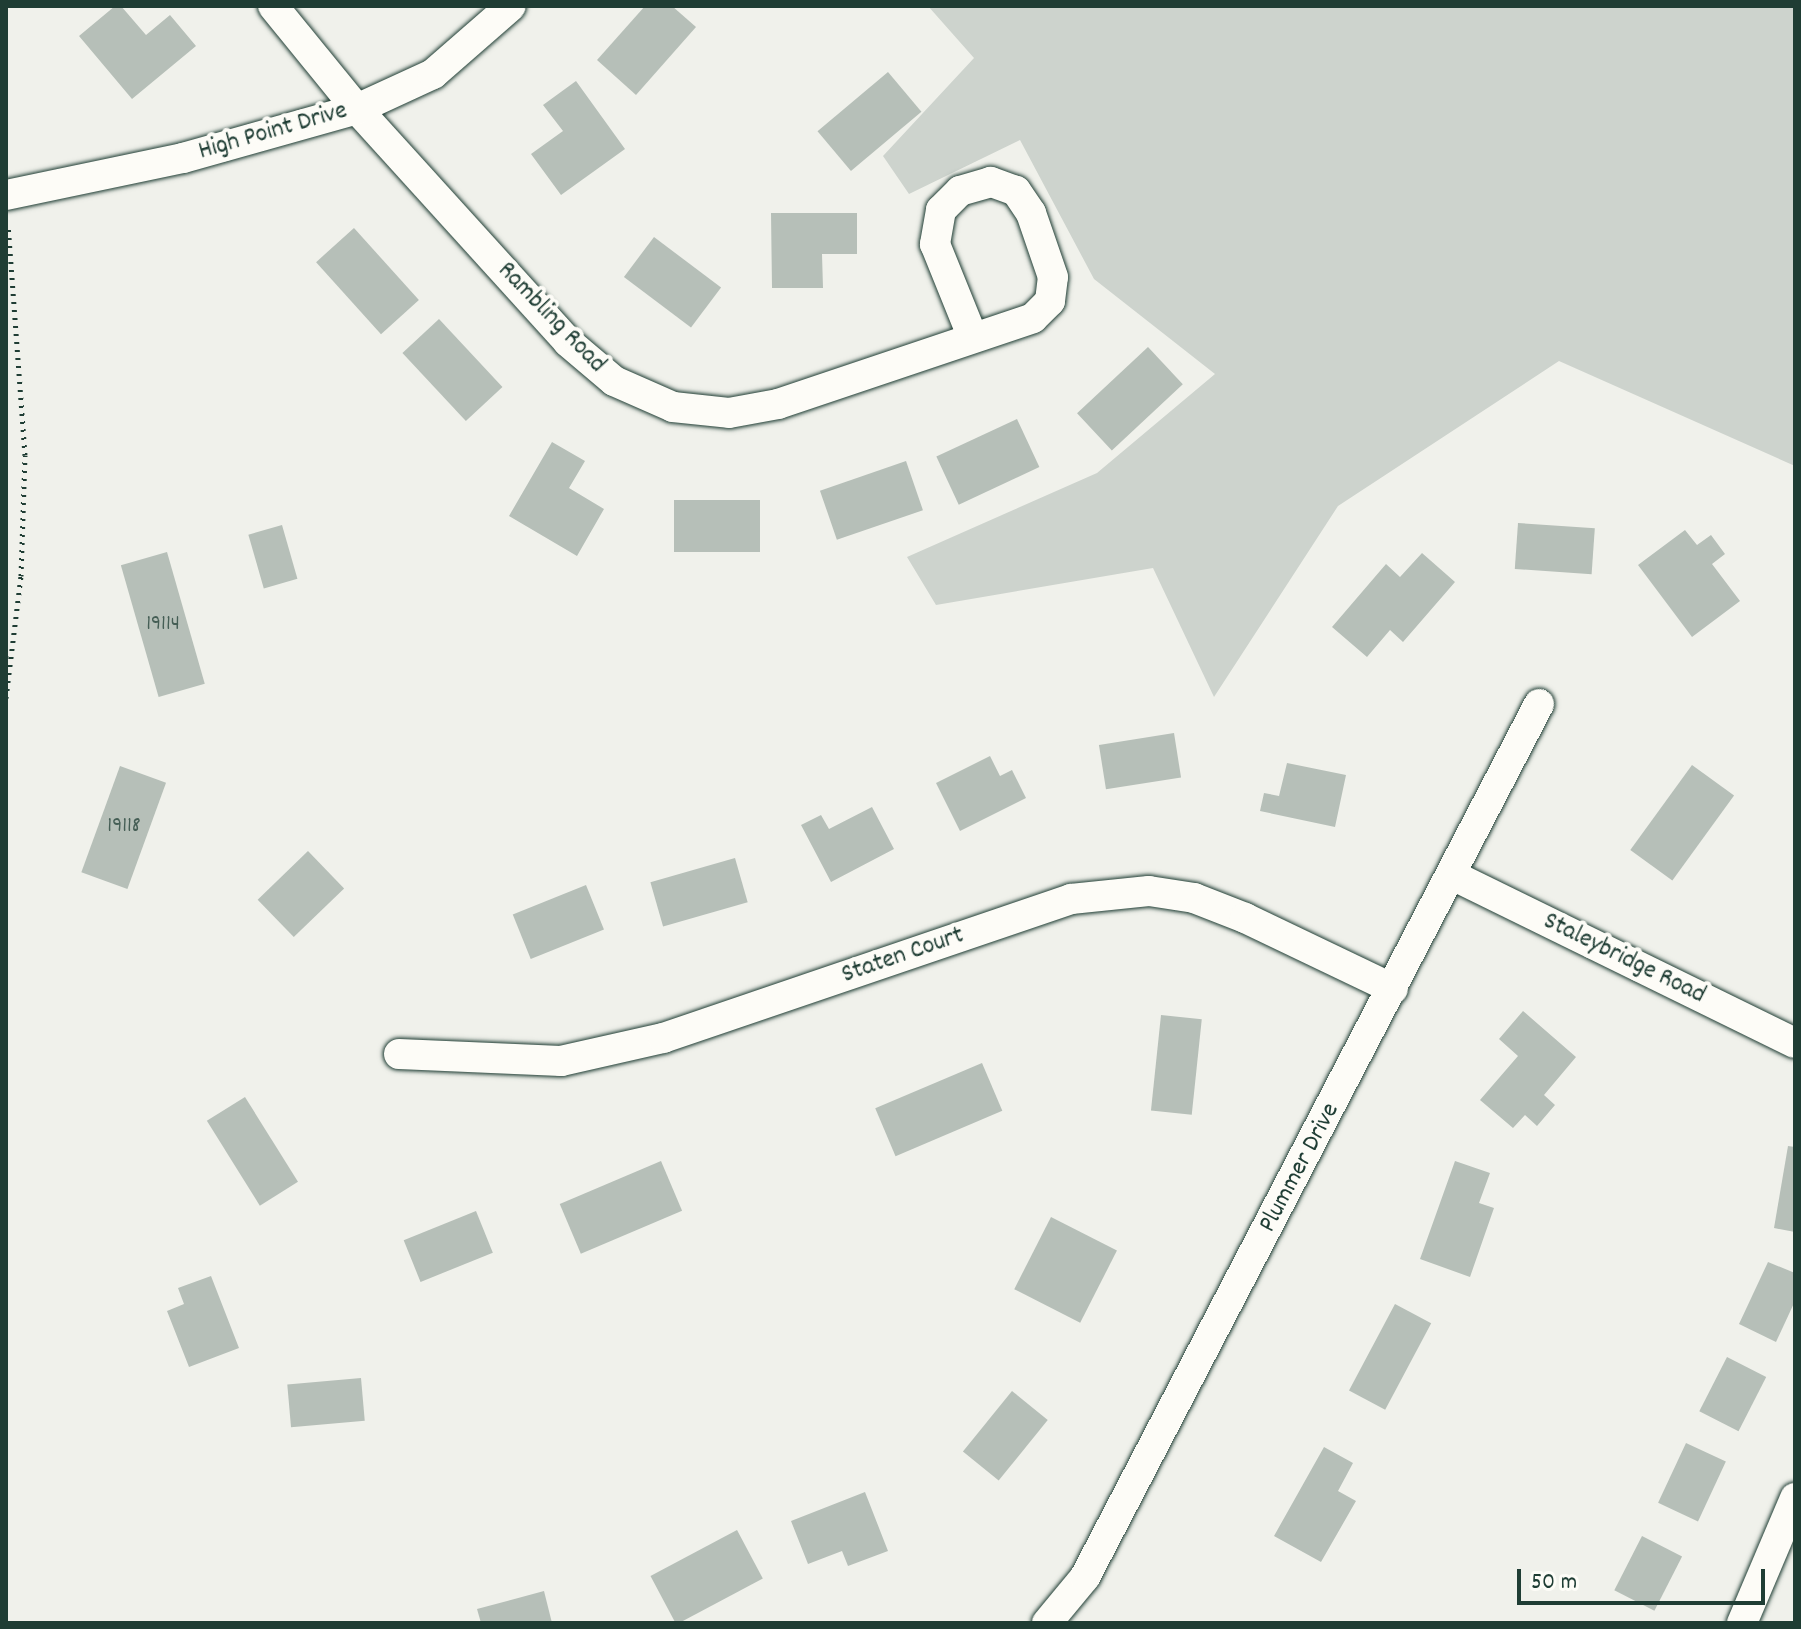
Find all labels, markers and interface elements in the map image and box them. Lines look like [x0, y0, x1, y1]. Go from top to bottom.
street label: High Point Drive [195, 96, 351, 168]
street label: Rambling Road [490, 256, 612, 380]
house number: 19114 [146, 612, 180, 638]
house number: 19118 [107, 814, 141, 840]
street label: Staleybridge Road [1538, 906, 1710, 1012]
street label: Staten Court [838, 921, 968, 991]
street label: Plummer Drive [1253, 1098, 1347, 1238]
scale bar [1521, 1553, 1769, 1603]
text: 50 m [1531, 1566, 1577, 1600]

